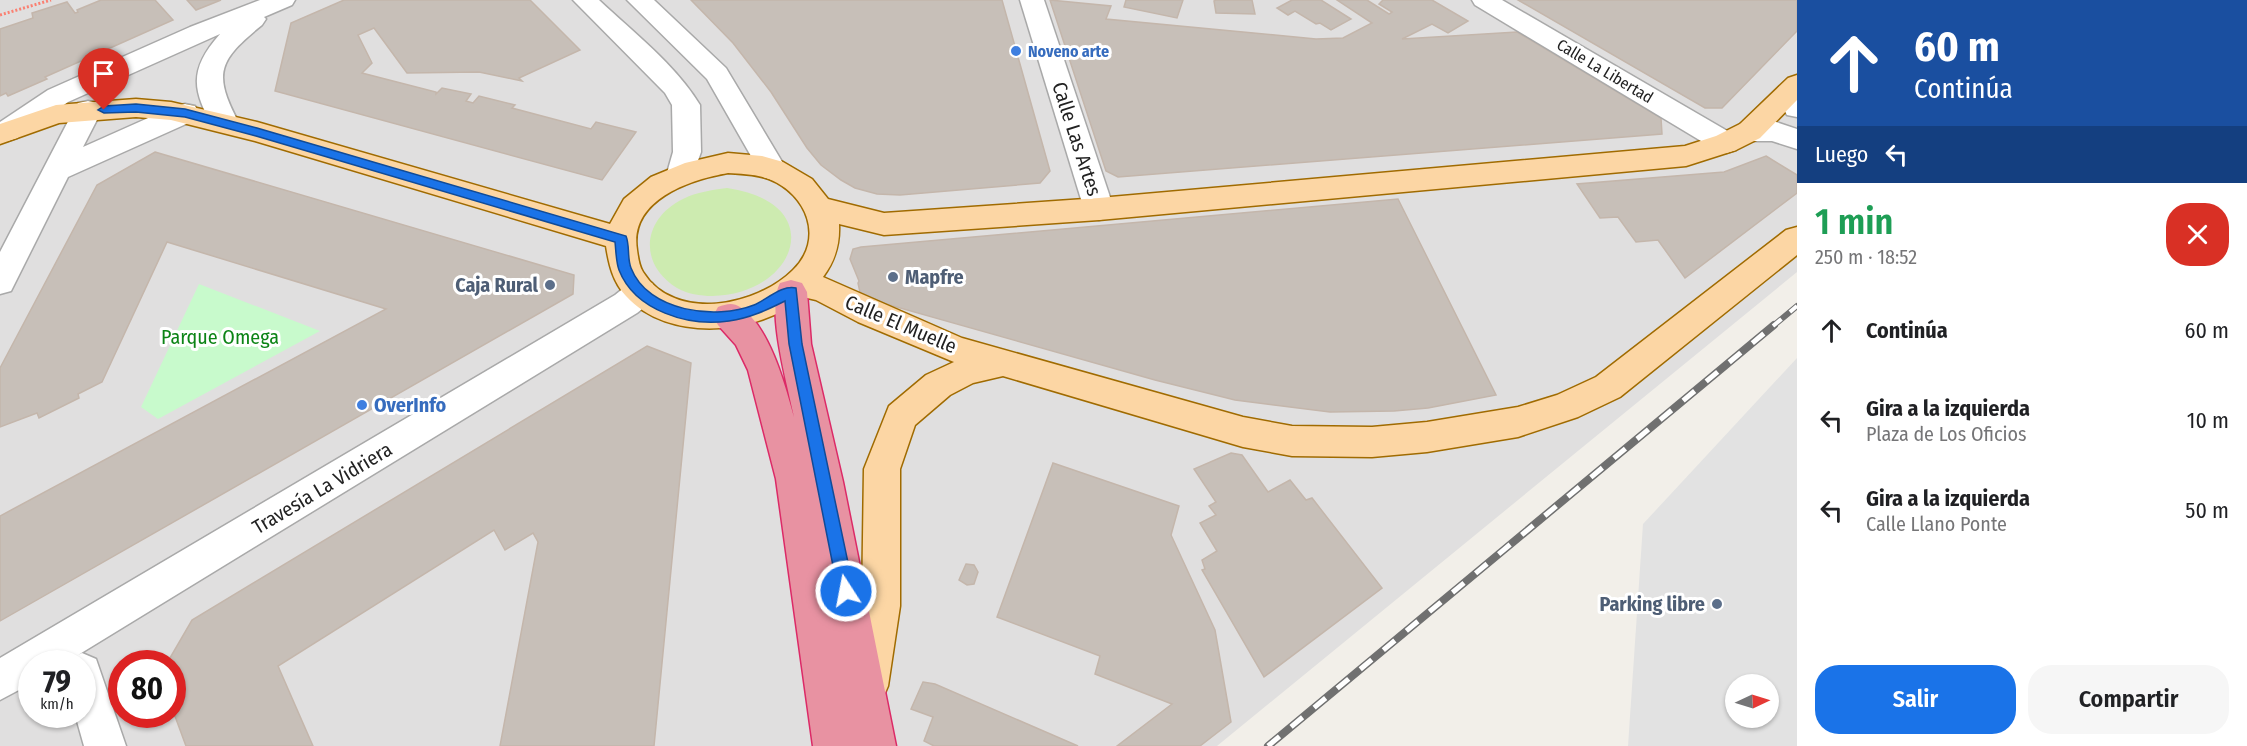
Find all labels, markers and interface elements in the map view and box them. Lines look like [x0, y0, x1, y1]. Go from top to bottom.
text: 60 m [1914, 22, 2000, 72]
icon: ahead [1815, 24, 1893, 102]
street label: Calle La Libertad [1553, 35, 1657, 107]
place label: Noveno arte [1028, 42, 1109, 61]
marker: Noveno arte [1009, 44, 1023, 58]
pin [78, 48, 129, 110]
icon: arrive [87, 57, 120, 90]
text: Continúa [1914, 73, 2013, 105]
street label: Calle Las Artes [1047, 79, 1107, 199]
icon: left [1880, 138, 1913, 171]
text: Luego [1815, 141, 1868, 168]
text: 1 min [1815, 200, 1893, 244]
button: close [2166, 203, 2229, 266]
text: 250 m · 18:52 [1815, 245, 1917, 269]
place label: Mapfre [905, 265, 964, 289]
marker: Mapfre [886, 270, 900, 284]
place label: Caja Rural [455, 273, 539, 297]
marker: Caja Rural [543, 278, 557, 292]
street label: Calle El Muelle [842, 290, 960, 358]
icon: ahead [1815, 314, 1848, 347]
text: Continúa [1866, 317, 1948, 344]
text: 60 m [2185, 317, 2229, 344]
park label: Parque Omega [161, 325, 279, 349]
place label: OverInfo [374, 393, 447, 417]
text: Gira a la izquierda [1866, 395, 2030, 422]
marker: OverInfo [355, 398, 369, 412]
icon: left [1815, 404, 1848, 437]
text: 10 m [2187, 407, 2229, 434]
text: Plaza de Los Oficios [1866, 422, 2027, 446]
street label: Travesía La Vidriera [248, 437, 396, 539]
text: Gira a la izquierda [1866, 485, 2030, 512]
icon: left [1815, 494, 1848, 527]
text: 50 m [2185, 497, 2229, 524]
text: Calle Llano Ponte [1866, 512, 2007, 536]
position arrow [814, 559, 878, 623]
place label: Parking libre [1599, 592, 1705, 616]
marker: Parking libre [1710, 597, 1724, 611]
speed limit sign: 80 [108, 650, 186, 728]
text: 79 [43, 664, 71, 700]
button: Salir [1815, 665, 2016, 734]
button: Compartir [2028, 665, 2229, 734]
north arrow [1725, 674, 1779, 728]
map controls [1725, 674, 1779, 728]
text: km/h [40, 695, 74, 713]

